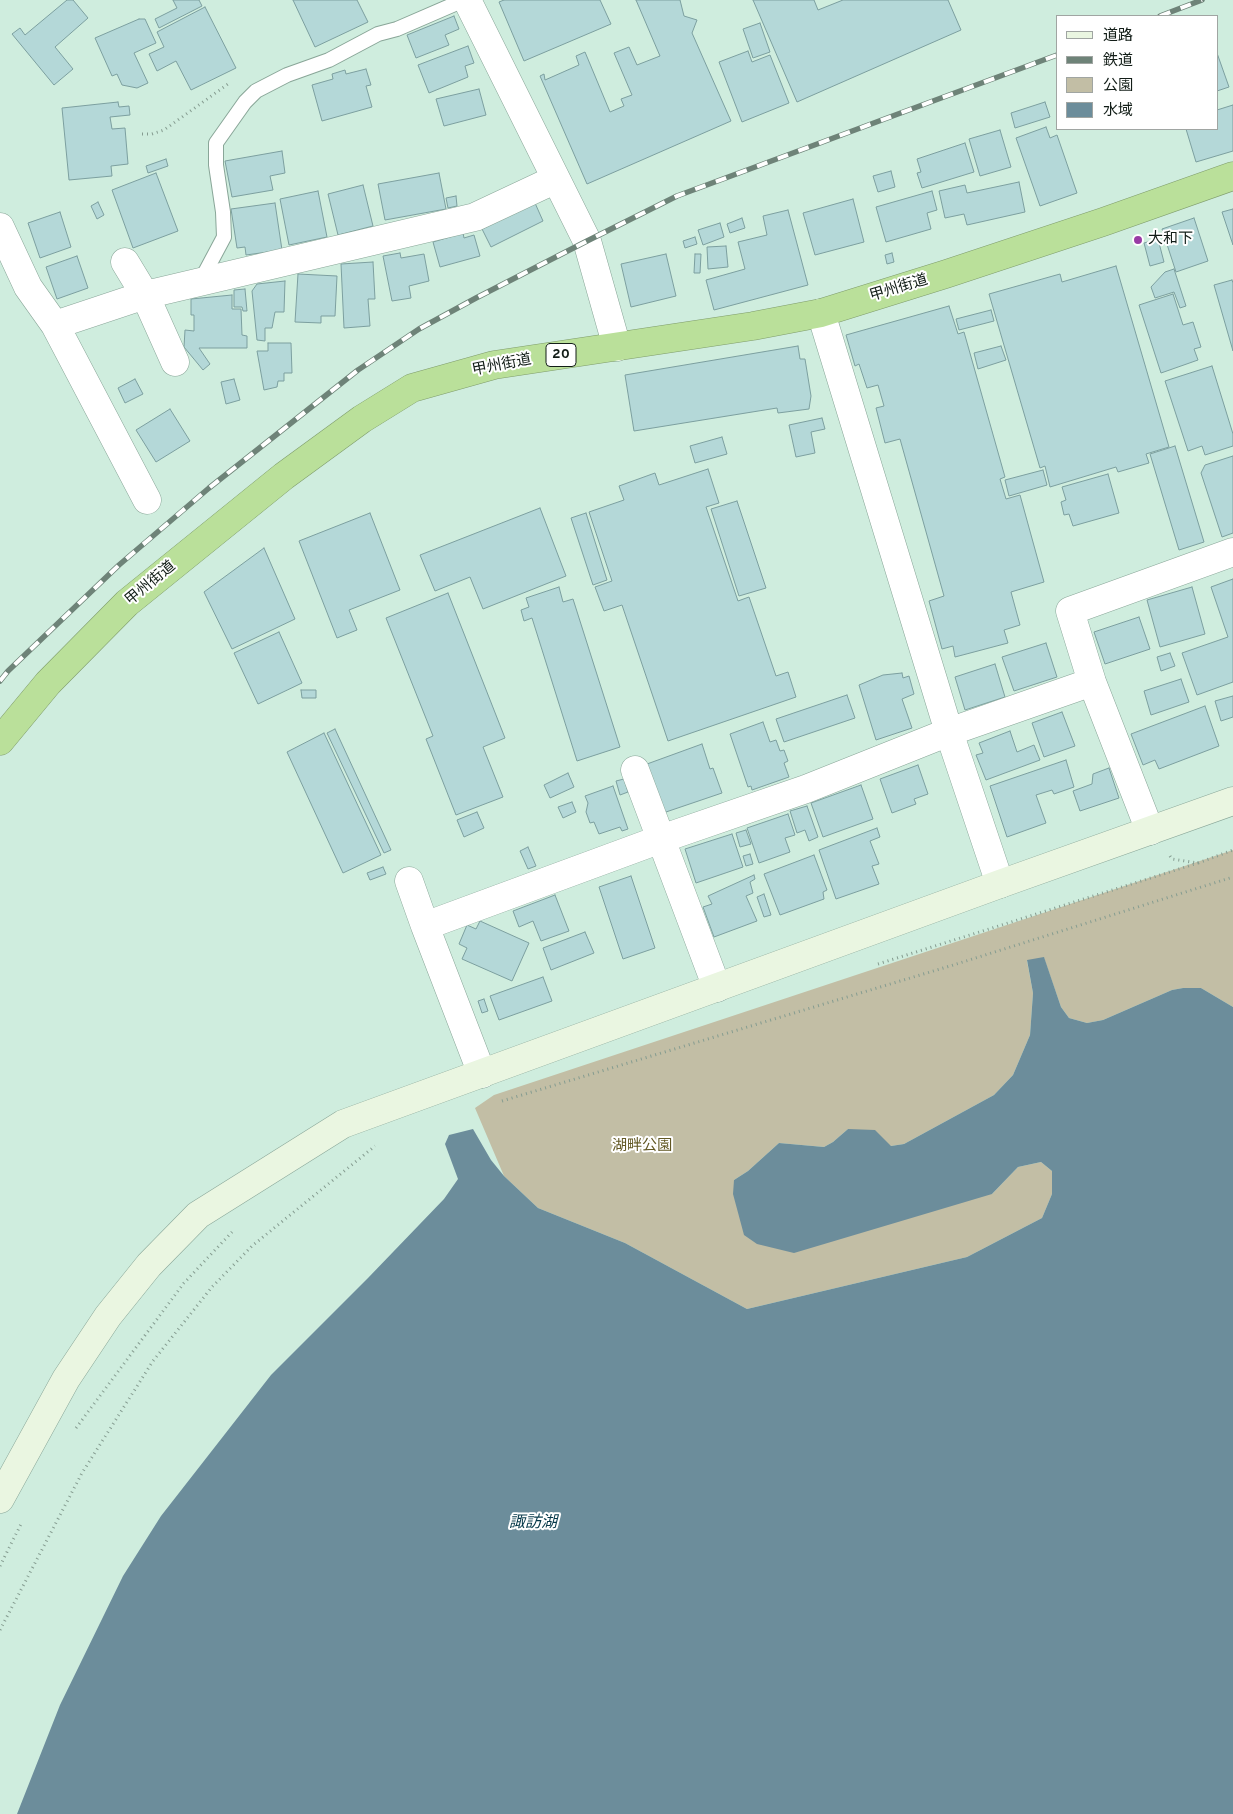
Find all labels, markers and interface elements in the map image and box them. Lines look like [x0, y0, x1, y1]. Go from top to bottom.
legend [1056, 15, 1218, 130]
text: 道路 [1103, 27, 1133, 46]
text: 鉄道 [1103, 52, 1133, 71]
text: 公園 [1103, 77, 1133, 96]
text: 水域 [1103, 102, 1133, 121]
place label: 大和下 [1148, 231, 1193, 249]
marker: 大和下 [1132, 234, 1144, 246]
street label: 甲州街道 [868, 272, 930, 306]
road number: 20 [546, 344, 576, 366]
street label: 甲州街道 [471, 351, 533, 381]
street label: 甲州街道 [122, 558, 180, 610]
park label: 湖畔公園 [612, 1138, 672, 1156]
water label: 諏訪湖 [509, 1514, 557, 1534]

